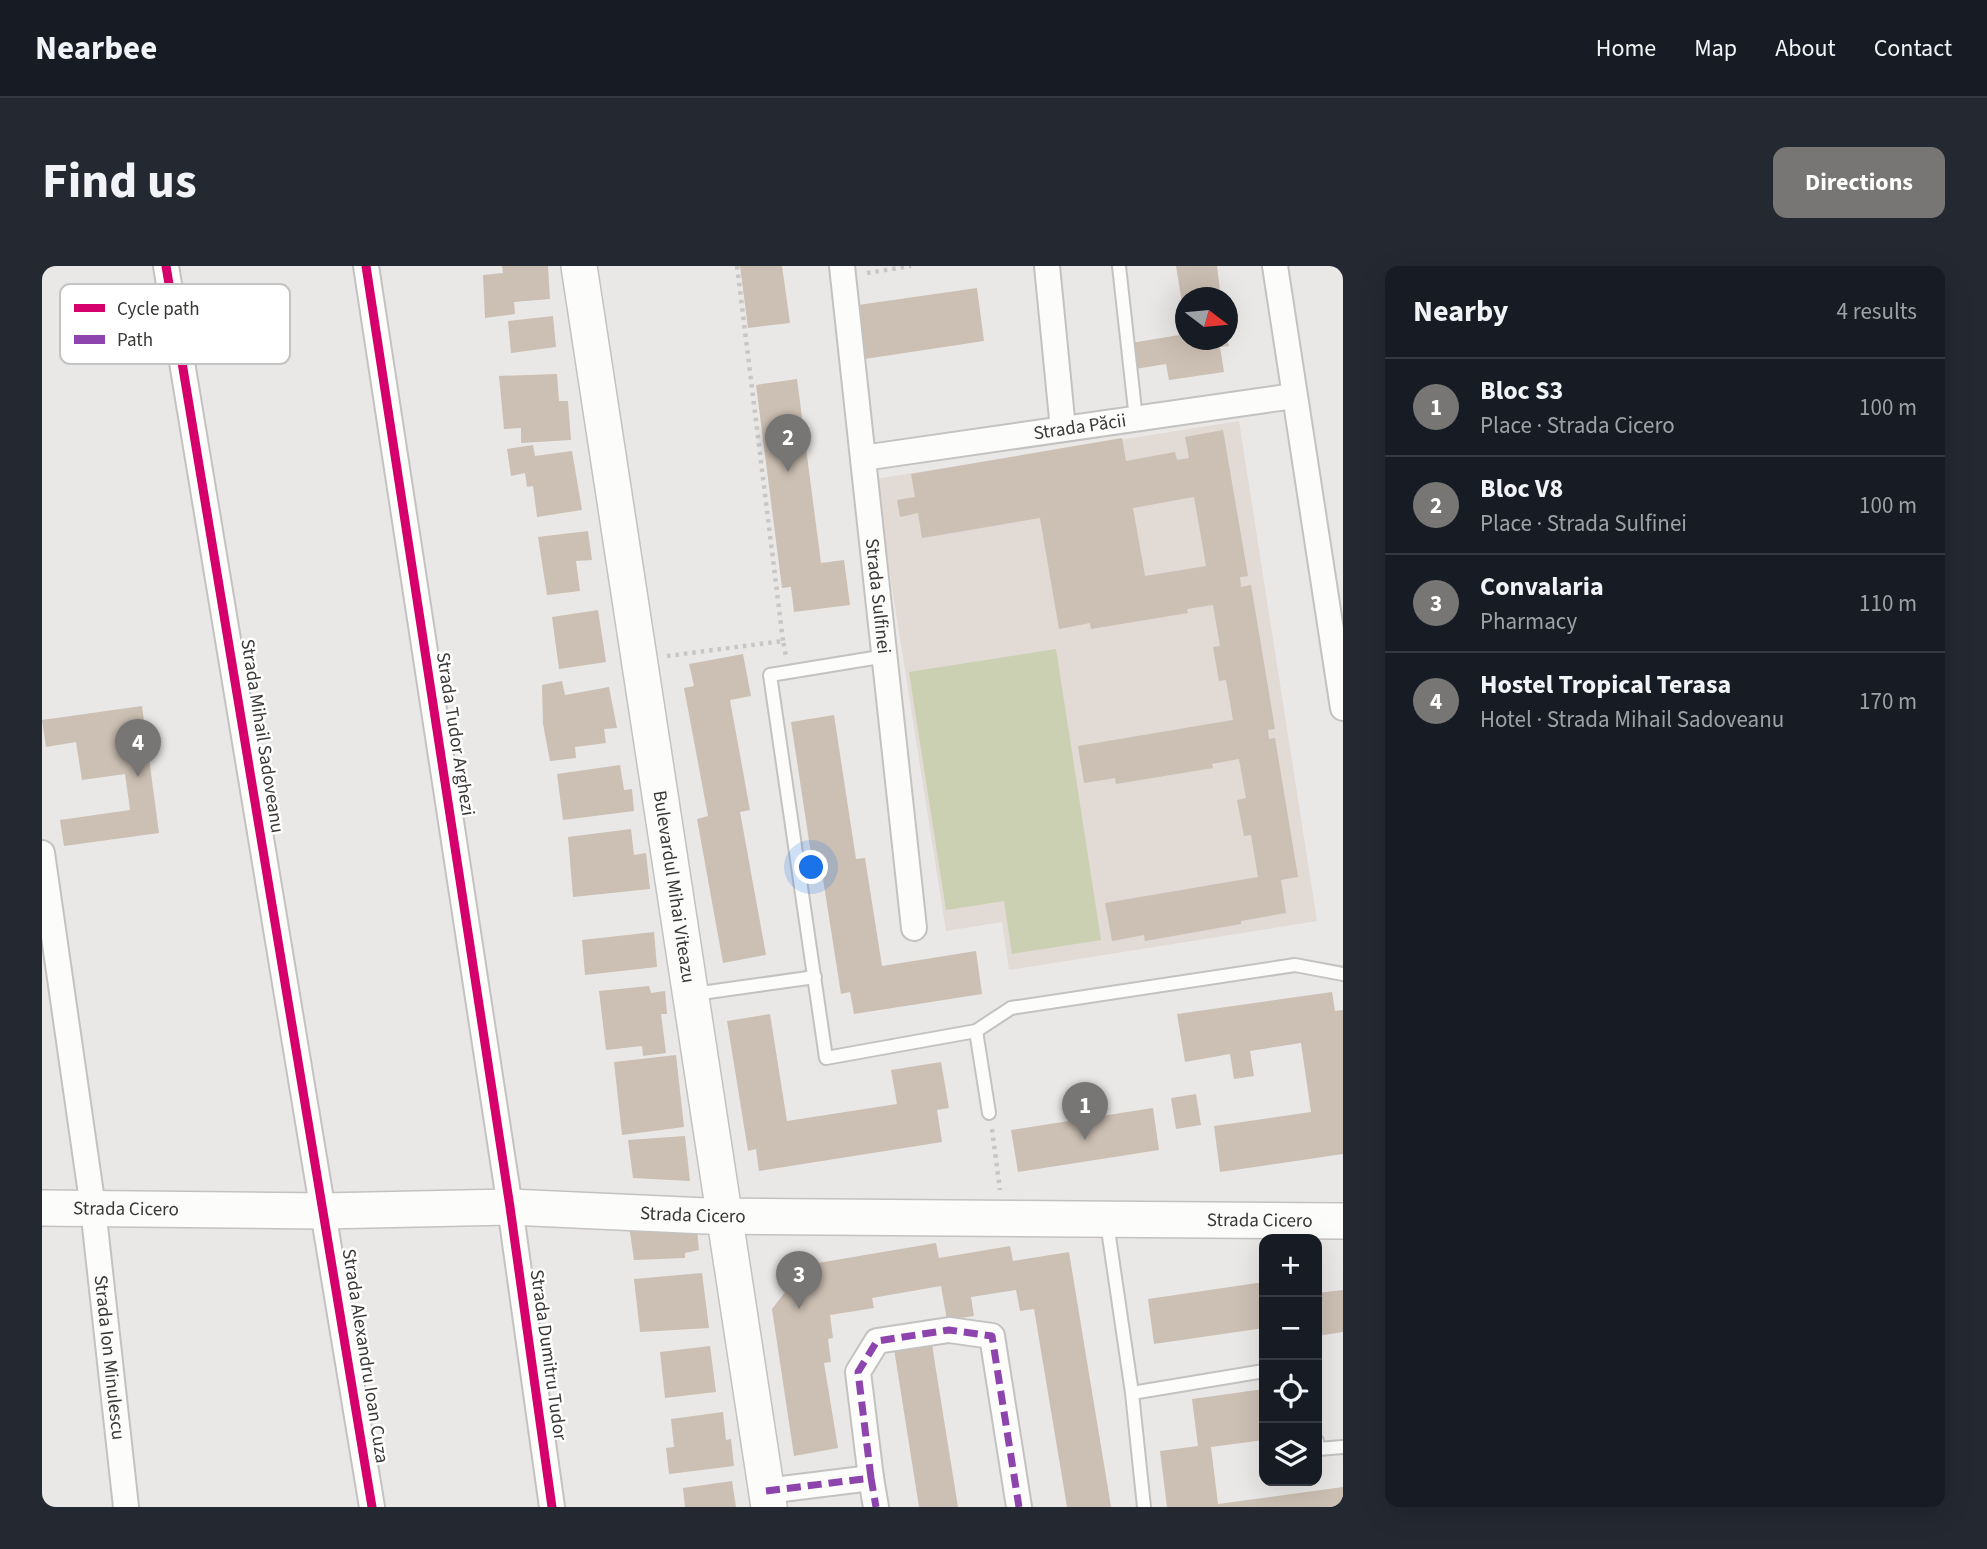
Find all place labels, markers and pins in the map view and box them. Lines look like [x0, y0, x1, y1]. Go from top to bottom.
pin: 2 [765, 414, 811, 472]
pin: 4 [115, 719, 161, 777]
pin: 1 [1062, 1082, 1108, 1140]
pin: 3 [776, 1251, 822, 1309]

